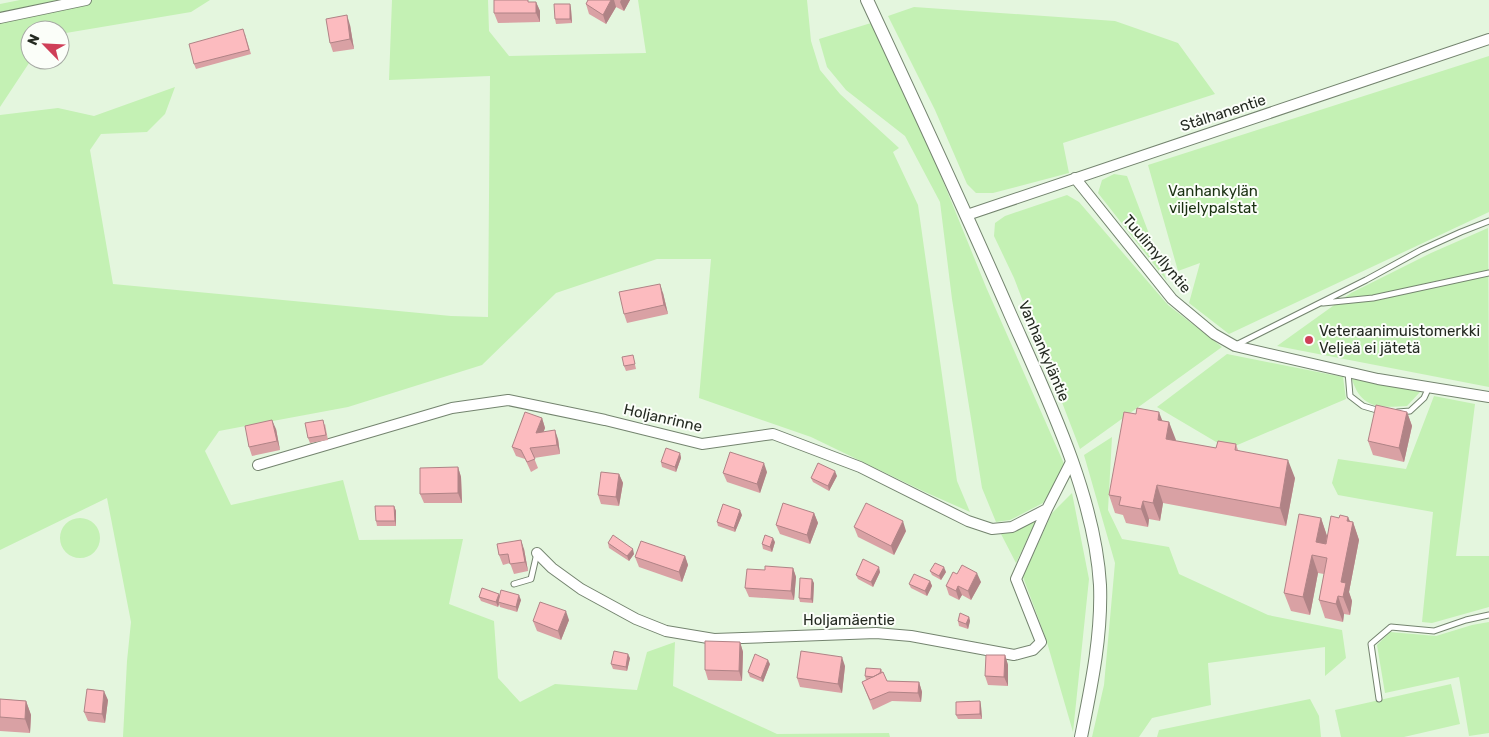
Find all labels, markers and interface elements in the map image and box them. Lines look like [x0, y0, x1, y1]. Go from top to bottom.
north arrow [20, 20, 70, 70]
text: N [24, 32, 43, 48]
street label: Stålhanentie [1178, 91, 1268, 135]
park label: Vanhankylän viljelypalstat [1168, 182, 1258, 217]
street label: Tuulimyllyntie [1119, 211, 1195, 297]
street label: Vanhankyläntie [1015, 298, 1073, 404]
place label: Veteraanimuistomerkki Veljeä ei jätetä [1319, 322, 1480, 357]
marker: Veteraanimuistomerkki Veljeä ei jätetä [1303, 334, 1315, 346]
street label: Holjanrinne [622, 400, 704, 436]
street label: Holjamäentie [803, 611, 895, 629]

